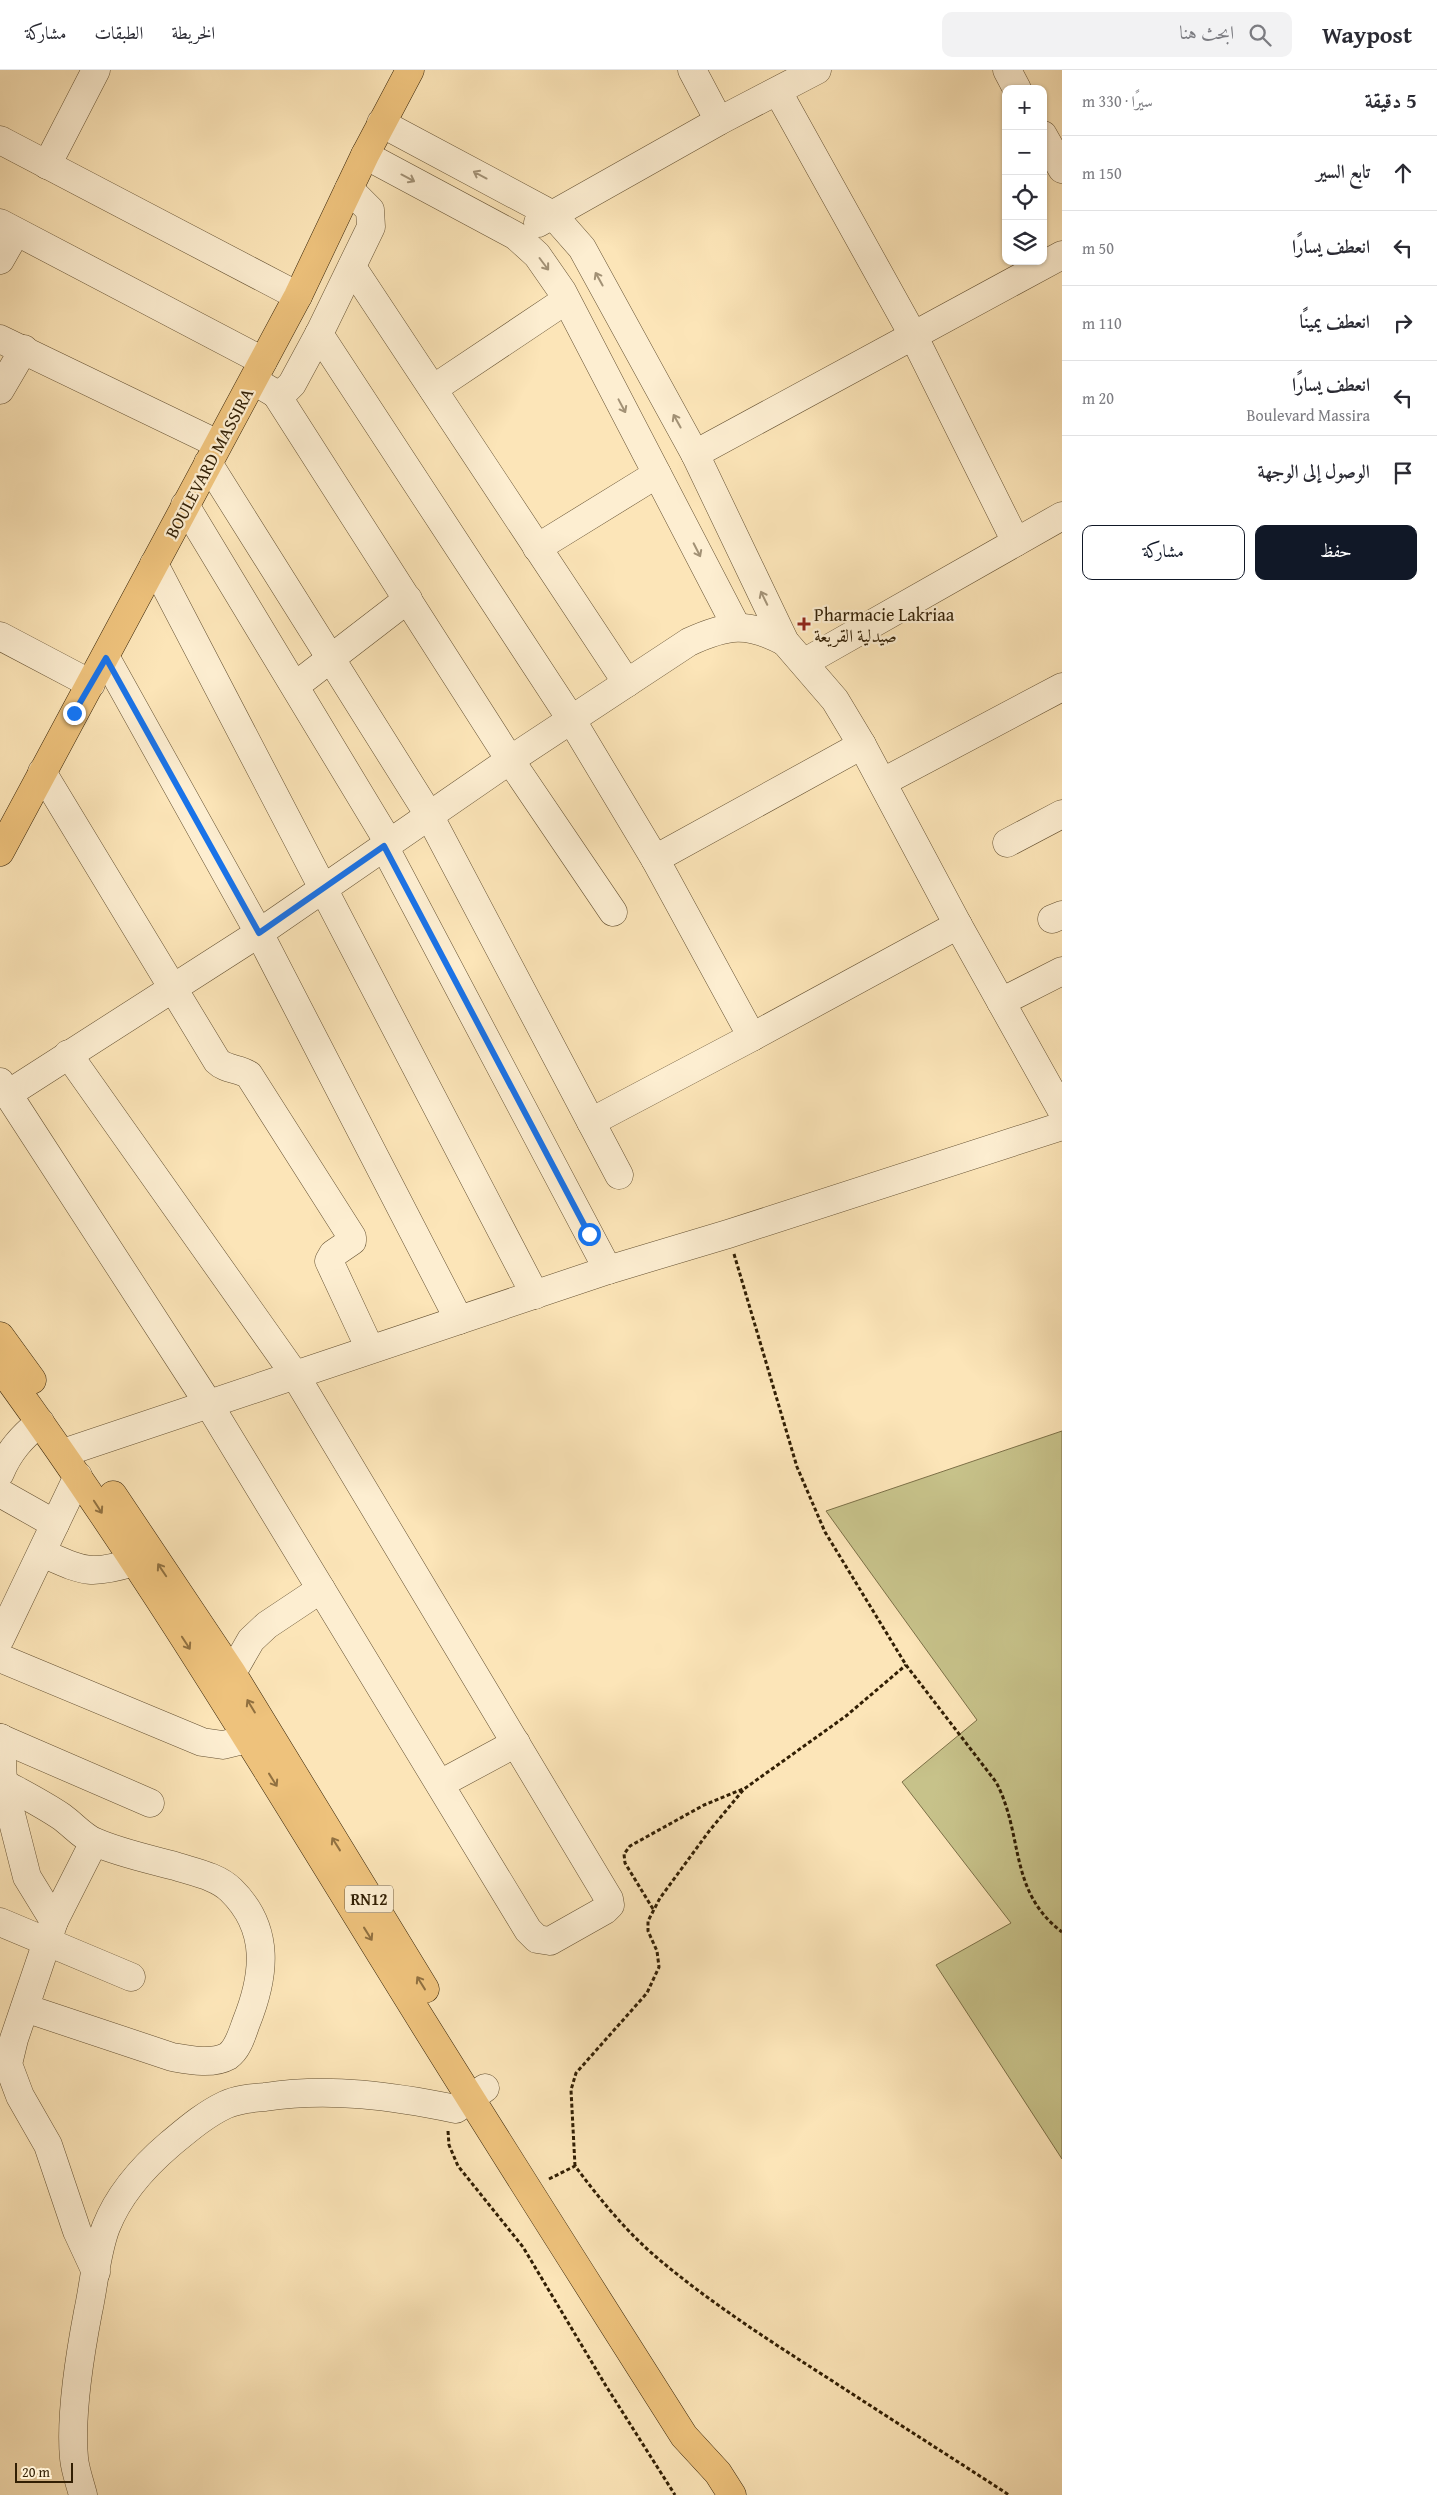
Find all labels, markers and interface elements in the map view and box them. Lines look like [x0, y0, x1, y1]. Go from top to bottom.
search box [942, 12, 1292, 57]
text: Waypost [1322, 17, 1412, 52]
text: ابحث هنا [1179, 18, 1234, 46]
text: مشاركة [25, 19, 66, 46]
text: الطبقات [94, 19, 143, 46]
text: الخريطة [171, 19, 215, 46]
icon: search [1246, 21, 1274, 49]
map controls [1002, 85, 1047, 265]
button: + [1002, 85, 1047, 130]
text: 5 دقيقة [1365, 85, 1417, 116]
text: سيرًا · 330 m [1082, 89, 1153, 113]
button: − [1002, 130, 1047, 175]
text: تابع السير [1316, 157, 1370, 185]
icon: ahead [1389, 159, 1417, 187]
text: 150 m [1082, 161, 1122, 185]
one-way arrow [472, 170, 487, 180]
one-way arrow [400, 173, 414, 183]
button: locate [1002, 175, 1047, 220]
button: layers [1002, 220, 1047, 265]
text: انعطف يسارًا [1292, 232, 1370, 260]
icon: left [1389, 234, 1417, 262]
text: 50 m [1082, 236, 1114, 260]
one-way arrow [539, 257, 549, 271]
one-way arrow [594, 271, 604, 286]
text: انعطف يمينًا [1300, 307, 1370, 335]
icon: right [1389, 309, 1417, 337]
text: 110 m [1082, 311, 1122, 335]
text: انعطف يسارًا [1292, 370, 1370, 398]
street label: BOULEVARD MASSIRA [158, 383, 260, 543]
icon: left [1389, 384, 1417, 412]
text: 20 m [1082, 386, 1114, 410]
one-way arrow [618, 398, 627, 413]
text: Boulevard Massira [1247, 403, 1370, 427]
one-way arrow [672, 414, 682, 429]
text: الوصول إلى الوجهة [1258, 457, 1370, 485]
icon: arrive [1389, 459, 1417, 487]
button: مشاركة [1082, 525, 1245, 580]
button: حفظ [1255, 525, 1417, 580]
one-way arrow [693, 542, 702, 557]
one-way arrow [759, 591, 768, 606]
place label: Pharmacie Lakriaa صيدلية القريعة [814, 601, 955, 649]
marker: Pharmacie Lakriaa صيدلية القريعة [798, 618, 810, 630]
route end [63, 702, 86, 725]
route start [578, 1223, 601, 1246]
one-way arrow [93, 1500, 103, 1514]
one-way arrow [157, 1563, 167, 1577]
one-way arrow [181, 1636, 191, 1650]
one-way arrow [246, 1699, 256, 1713]
one-way arrow [269, 1773, 279, 1787]
one-way arrow [330, 1838, 340, 1852]
road number: RN12 [345, 1886, 393, 1912]
one-way arrow [363, 1926, 373, 1940]
one-way arrow [415, 1976, 425, 1990]
scale bar [15, 2460, 72, 2483]
text: 20 m [22, 2462, 50, 2482]

